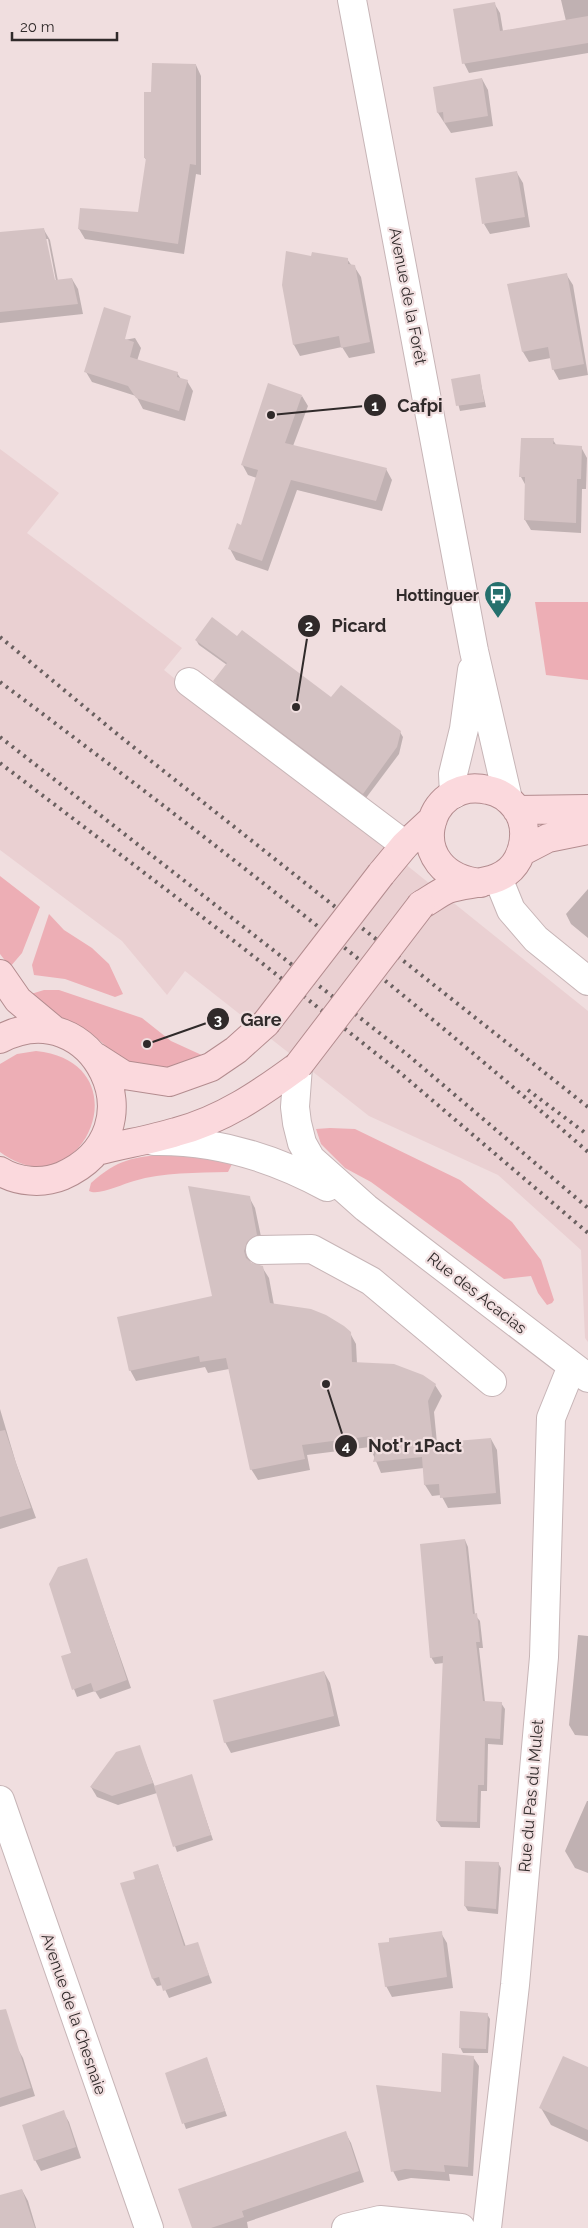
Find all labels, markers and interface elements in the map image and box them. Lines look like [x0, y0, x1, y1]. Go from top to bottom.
scale bar [12, 10, 118, 42]
text: 20 m [20, 18, 55, 36]
street label: Avenue de la Forêt [385, 226, 431, 367]
callout: Cafpi [363, 389, 453, 422]
text: Cafpi [397, 395, 443, 416]
text: 1 [371, 397, 379, 415]
bus stop icon: Hottinguer [483, 580, 513, 619]
place label: Hottinguer [396, 586, 479, 605]
callout: Picard [296, 610, 396, 643]
text: Picard [332, 615, 386, 636]
text: 2 [305, 617, 313, 635]
callout: Gare [205, 1003, 291, 1036]
text: Gare [240, 1009, 282, 1030]
text: 3 [214, 1011, 222, 1029]
street label: Rue des Acacias [424, 1248, 531, 1338]
callout: Not'r 1Pact [333, 1430, 472, 1463]
text: Not'r 1Pact [368, 1435, 462, 1456]
text: 4 [342, 1437, 351, 1455]
street label: Rue du Pas du Mulet [515, 1718, 547, 1873]
street label: Avenue de la Chesnaie [37, 1931, 111, 2097]

